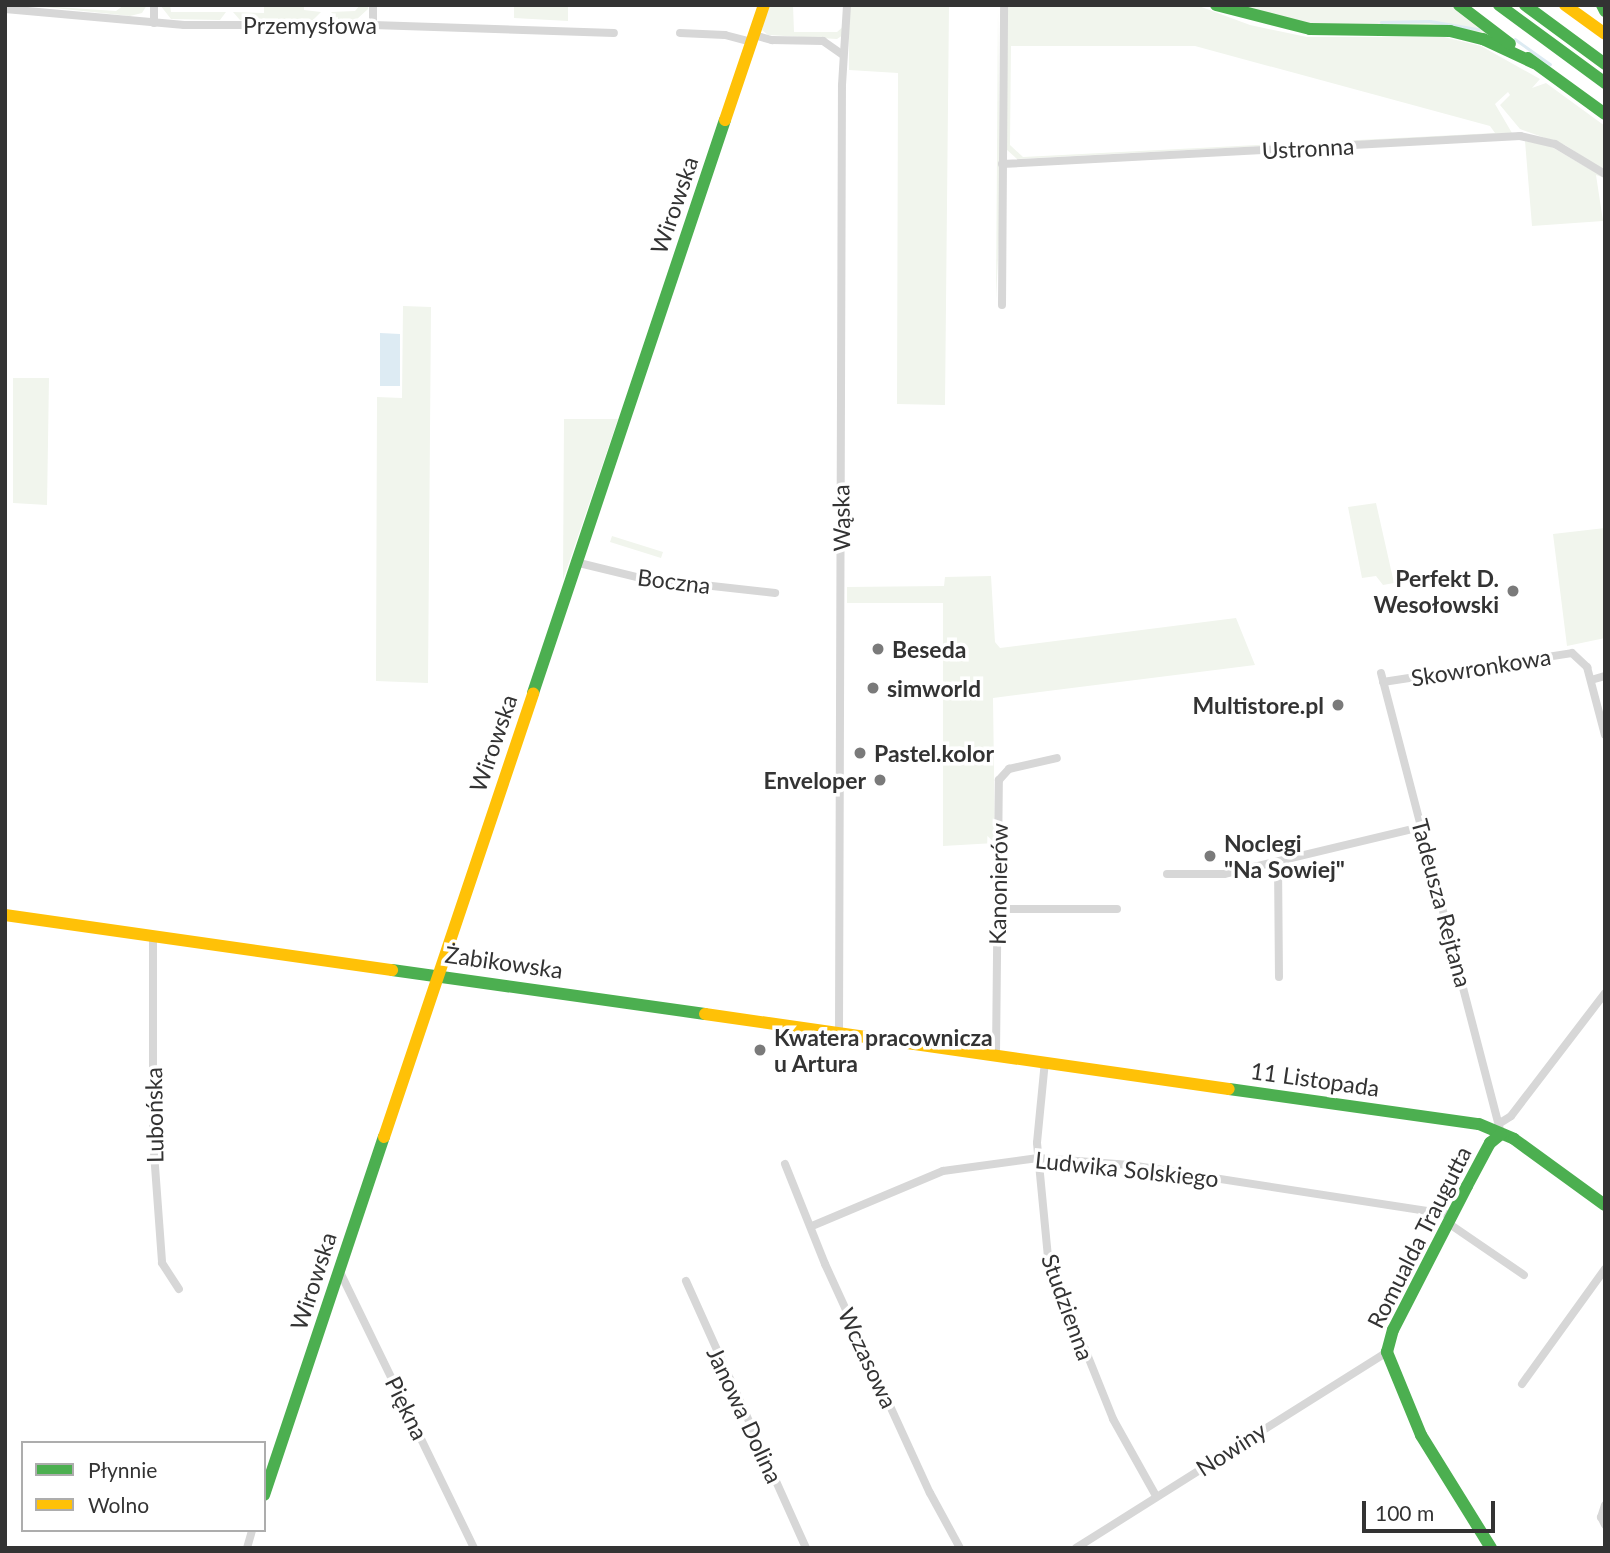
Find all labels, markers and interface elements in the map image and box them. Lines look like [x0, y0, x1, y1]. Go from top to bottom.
street label: Przemysłowa [243, 11, 377, 39]
street label: Ustronna [1261, 132, 1355, 164]
street label: Wirowska [644, 153, 704, 257]
street label: Wąska [827, 484, 855, 552]
street label: Boczna [636, 563, 712, 599]
place label: Perfekt D. Wesołowski [1373, 564, 1499, 618]
marker: Perfekt D. Wesołowski [1505, 583, 1521, 599]
place label: Beseda [892, 635, 966, 663]
marker: Beseda [870, 641, 886, 657]
street label: Skowronkowa [1409, 642, 1553, 692]
place label: simworld [887, 674, 981, 702]
marker: simworld [865, 680, 881, 696]
street label: Wirowska [463, 691, 523, 795]
place label: Multistore.pl [1192, 691, 1324, 719]
marker: Multistore.pl [1330, 697, 1346, 713]
place label: Pastel.kolor [874, 739, 994, 767]
marker: Pastel.kolor [852, 745, 868, 761]
place label: Enveloper [763, 766, 866, 794]
marker: Enveloper [872, 772, 888, 788]
street label: Tadeusza Rejtana [1406, 816, 1478, 990]
street label: Kanonierów [983, 823, 1013, 945]
place label: Noclegi "Na Sowiej" [1224, 829, 1345, 883]
marker: Noclegi "Na Sowiej" [1202, 848, 1218, 864]
street label: Żabikowska [443, 940, 565, 984]
place label: Kwatera pracownicza u Artura [774, 1023, 993, 1077]
marker: Kwatera pracownicza u Artura [752, 1042, 768, 1058]
street label: 11 Listopada [1249, 1056, 1381, 1102]
street label: Lubońska [139, 1067, 169, 1163]
street label: Romualda Traugutta [1361, 1141, 1477, 1333]
street label: Ludwika Solskiego [1034, 1146, 1220, 1192]
street label: Wirowska [284, 1229, 342, 1333]
street label: Studzienna [1036, 1250, 1100, 1364]
street label: Wczasowa [833, 1303, 903, 1413]
street label: Janowa Dolina [701, 1342, 789, 1488]
street label: Piękna [380, 1372, 434, 1444]
street label: Nowiny [1191, 1416, 1271, 1482]
legend [21, 1441, 266, 1532]
text: Płynnie [88, 1457, 157, 1482]
scale bar [1365, 1486, 1498, 1530]
text: Wolno [88, 1492, 149, 1517]
text: 100 m [1375, 1500, 1434, 1525]

